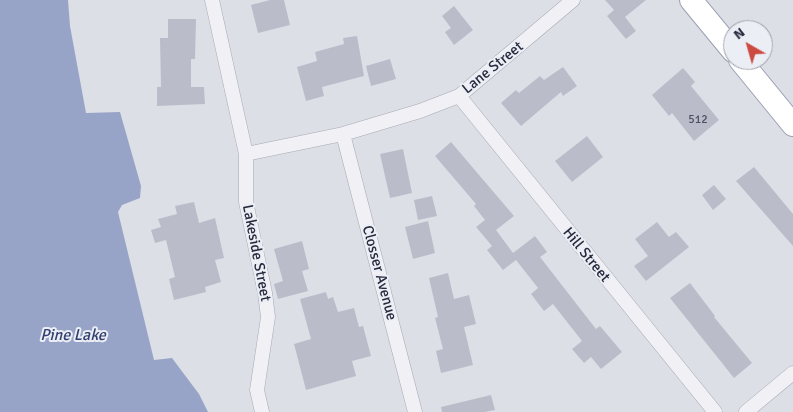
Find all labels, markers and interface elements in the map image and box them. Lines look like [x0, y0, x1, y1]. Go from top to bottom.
north arrow [723, 20, 773, 70]
text: N [730, 24, 748, 43]
street label: Lane Street [459, 38, 527, 98]
house number: 512 [688, 113, 708, 127]
street label: Lakeside Street [238, 203, 274, 303]
street label: Closser Avenue [358, 224, 400, 322]
street label: Hill Street [558, 224, 614, 286]
water label: Pine Lake [40, 326, 106, 346]

